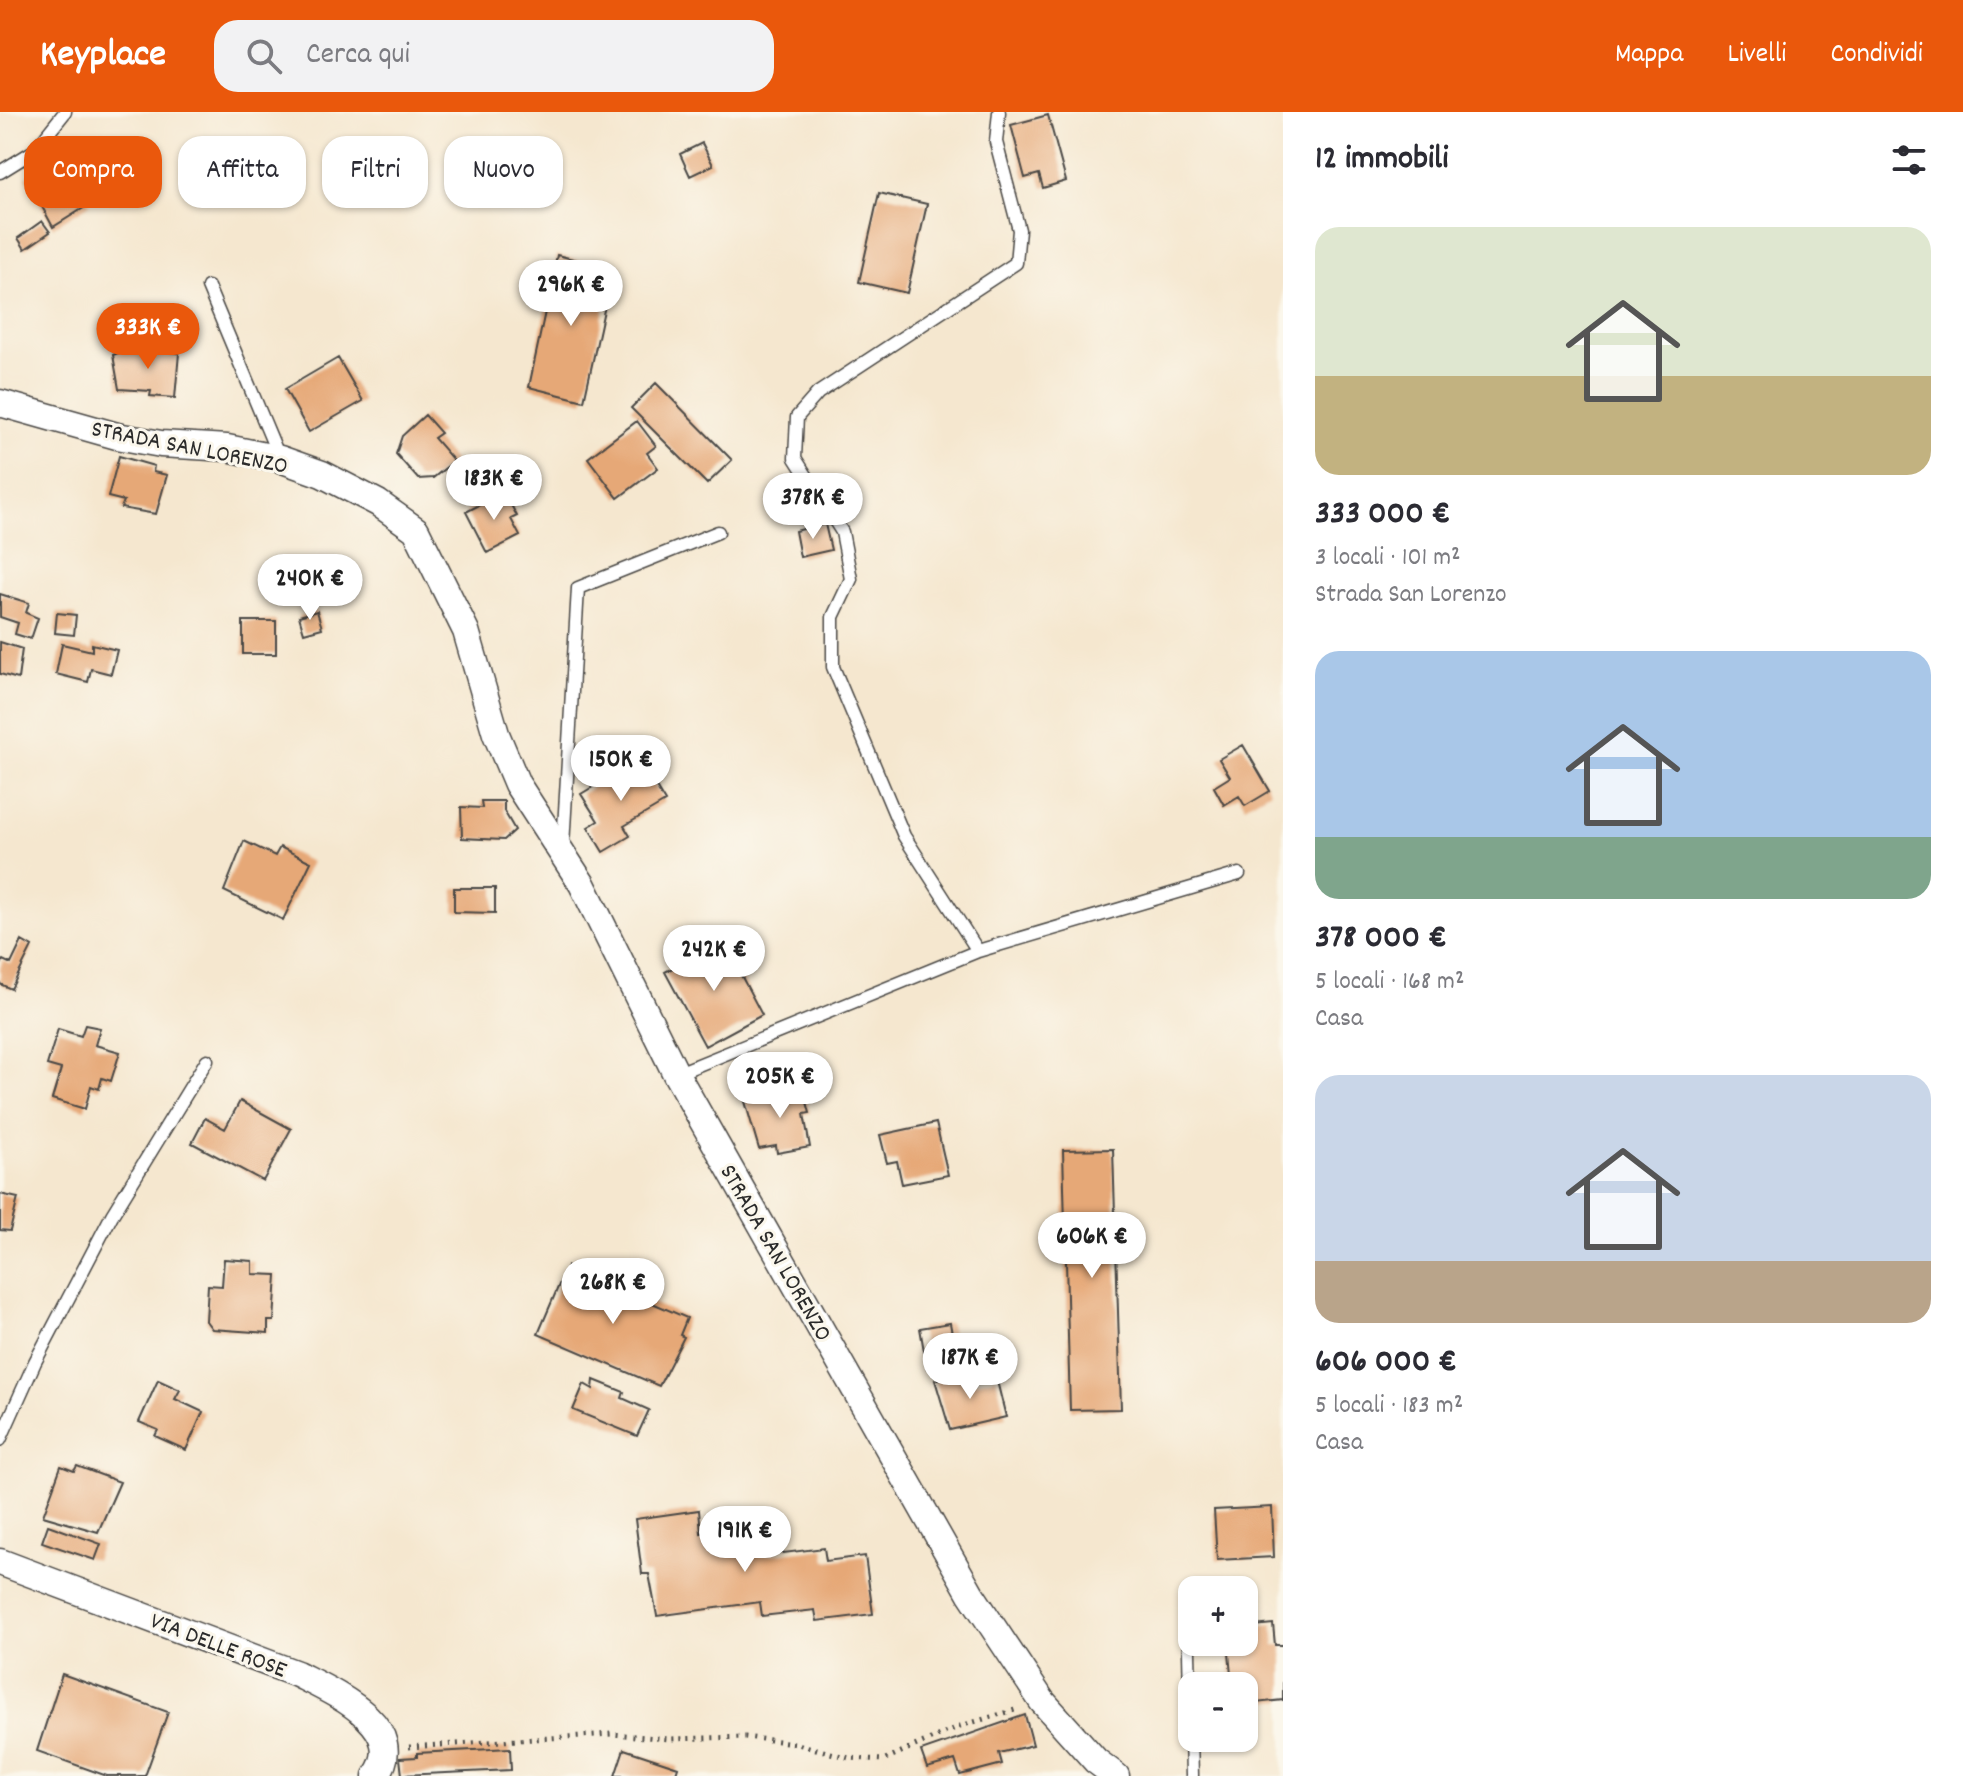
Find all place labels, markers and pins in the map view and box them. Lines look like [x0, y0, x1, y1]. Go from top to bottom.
pin: 296K € [506, 260, 636, 328]
pin: 333K € [83, 303, 213, 371]
pin: 183K € [429, 454, 559, 522]
pin: 378K € [748, 473, 878, 541]
pin: 240K € [245, 554, 375, 622]
pin: 150K € [556, 735, 686, 803]
pin: 242K € [649, 925, 779, 993]
pin: 205K € [715, 1052, 845, 1120]
pin: 606K € [1027, 1212, 1157, 1280]
pin: 268K € [548, 1258, 678, 1326]
pin: 187K € [905, 1333, 1035, 1401]
pin: 191K € [680, 1506, 810, 1574]

